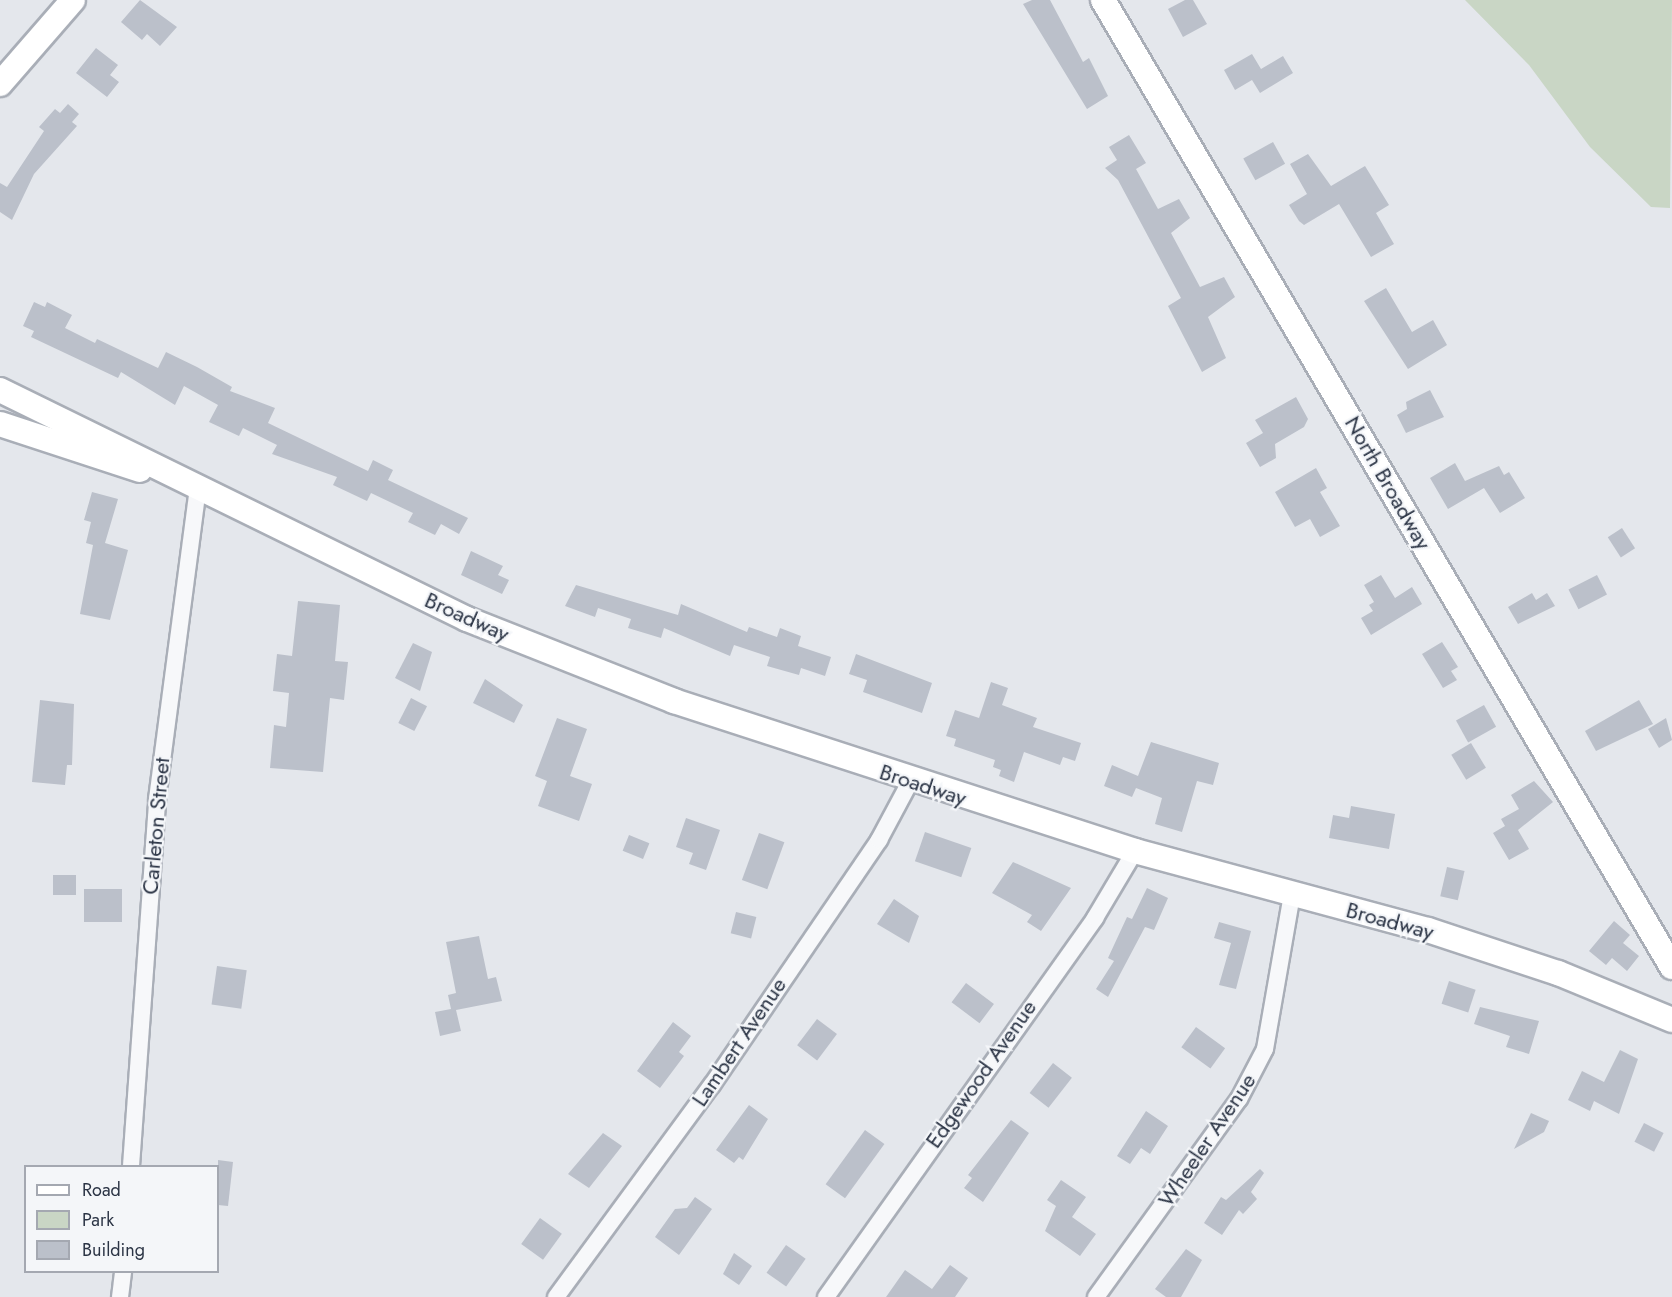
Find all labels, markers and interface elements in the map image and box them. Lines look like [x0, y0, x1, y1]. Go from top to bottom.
street label: North Broadway [1339, 412, 1437, 554]
street label: Broadway [421, 587, 513, 647]
street label: Carleton Street [137, 756, 175, 896]
street label: Broadway [876, 759, 970, 811]
street label: Broadway [1343, 897, 1437, 945]
street label: Lambert Avenue [686, 973, 792, 1111]
street label: Edgewood Avenue [920, 995, 1042, 1153]
street label: Wheeler Avenue [1153, 1068, 1261, 1212]
legend [24, 1165, 219, 1273]
text: Road [82, 1177, 121, 1203]
text: Park [82, 1207, 114, 1233]
text: Building [82, 1237, 145, 1263]

